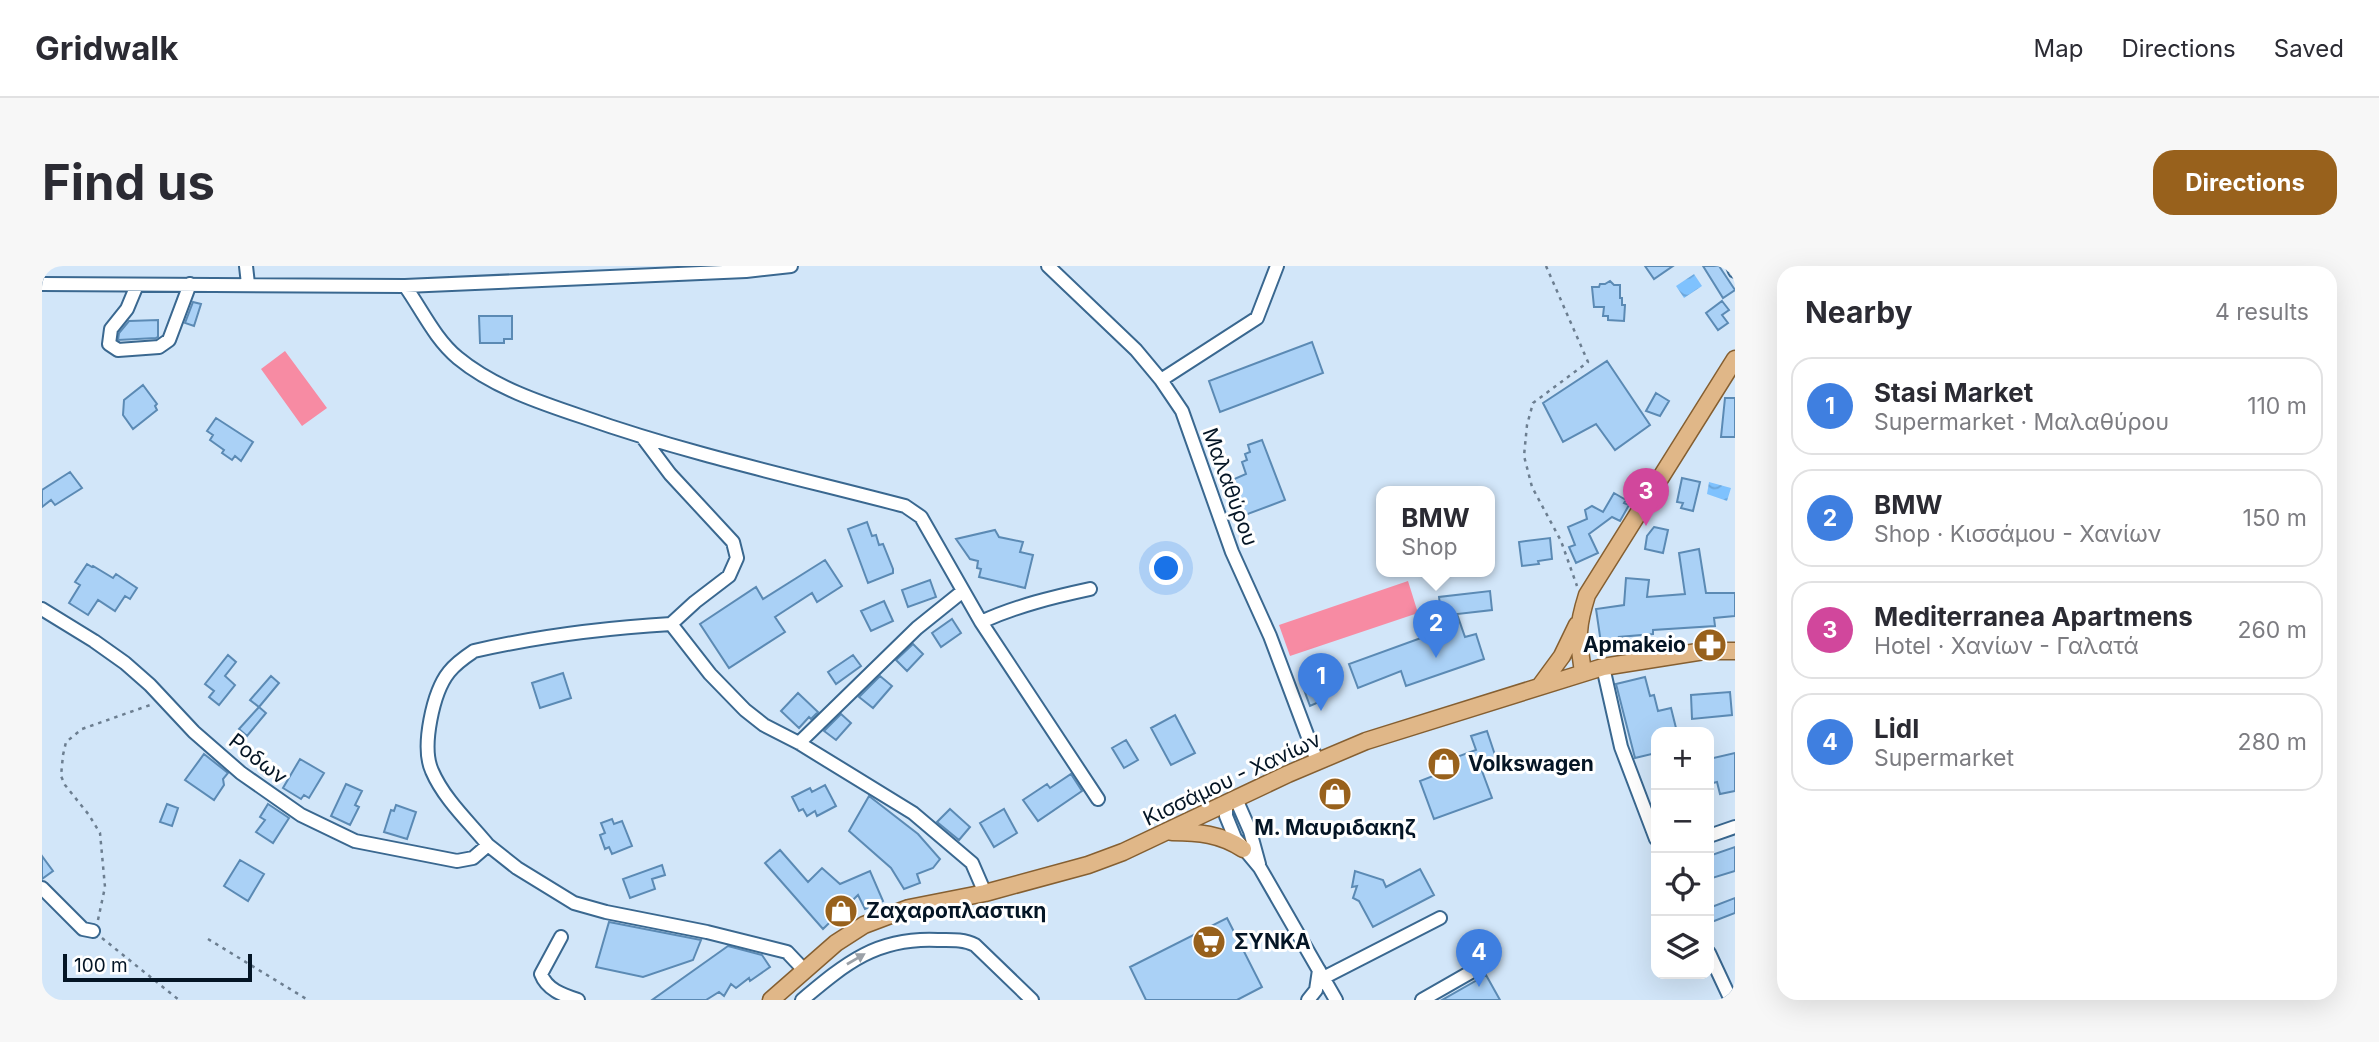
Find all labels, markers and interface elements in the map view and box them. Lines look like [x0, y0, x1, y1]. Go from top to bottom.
text: Gridwalk [35, 28, 178, 68]
text: Map [2034, 34, 2083, 63]
text: Directions [2121, 34, 2236, 63]
text: Saved [2274, 34, 2344, 63]
button: Directions [2153, 150, 2337, 215]
text: Find us [42, 153, 215, 212]
text: Nearby [1805, 294, 1913, 330]
text: 4 results [2215, 298, 2309, 326]
text: Stasi Market [1874, 377, 2033, 408]
text: 1 [1825, 392, 1835, 420]
text: 110 m [2247, 392, 2307, 420]
text: Supermarket · Μαλαθύρου [1874, 408, 2169, 436]
street label: Μαλαθύρου [1198, 424, 1263, 549]
pin: 3 [1623, 468, 1669, 526]
popup [1376, 486, 1495, 577]
text: BMW [1874, 489, 1942, 520]
text: BMW [1401, 502, 1470, 533]
text: 2 [1823, 504, 1837, 532]
text: 150 m [2243, 504, 2307, 532]
text: Shop · Κισσάμου - Χανίων [1874, 520, 2161, 548]
text: Shop [1401, 533, 1458, 561]
your location [1149, 551, 1183, 585]
pin: 2 [1413, 600, 1459, 658]
text: Mediterranea Apartmens [1874, 601, 2193, 632]
text: 3 [1823, 616, 1837, 644]
text: 260 m [2238, 616, 2307, 644]
pharmacy icon: Apmakeio [1691, 626, 1729, 664]
place label: Apmakeio [1583, 632, 1686, 657]
text: Hotel · Χανίων - Γαλατά [1874, 632, 2139, 660]
pin: 1 [1298, 653, 1344, 711]
text: Lidl [1874, 713, 1919, 744]
street label: Κισσάμου - Χανίων [1139, 726, 1325, 831]
map controls [1651, 727, 1714, 979]
button: + [1651, 727, 1714, 790]
street label: Ροδων [224, 728, 293, 789]
text: 4 [1822, 728, 1838, 756]
text: 280 m [2238, 728, 2307, 756]
text: Supermarket [1874, 744, 2014, 772]
shop icon: Volkswagen [1425, 745, 1463, 783]
place label: Volkswagen [1468, 751, 1594, 776]
shop icon: Μ. Μαυριδακηζ [1316, 775, 1354, 813]
button: − [1651, 790, 1714, 853]
place label: Μ. Μαυριδακηζ [1254, 815, 1416, 840]
button: locate [1651, 853, 1714, 916]
shop icon: Ζαχαροπλαστικη [822, 892, 860, 930]
place label: Ζαχαροπλαστικη [866, 898, 1046, 923]
button: layers [1651, 916, 1714, 979]
supermarket icon: ΣΥΝΚΑ [1190, 923, 1228, 961]
place label: ΣΥΝΚΑ [1234, 929, 1311, 954]
pin: 4 [1456, 929, 1502, 987]
scale bar [63, 951, 252, 983]
one-way arrow [846, 952, 865, 965]
text: 100 m [74, 954, 128, 977]

